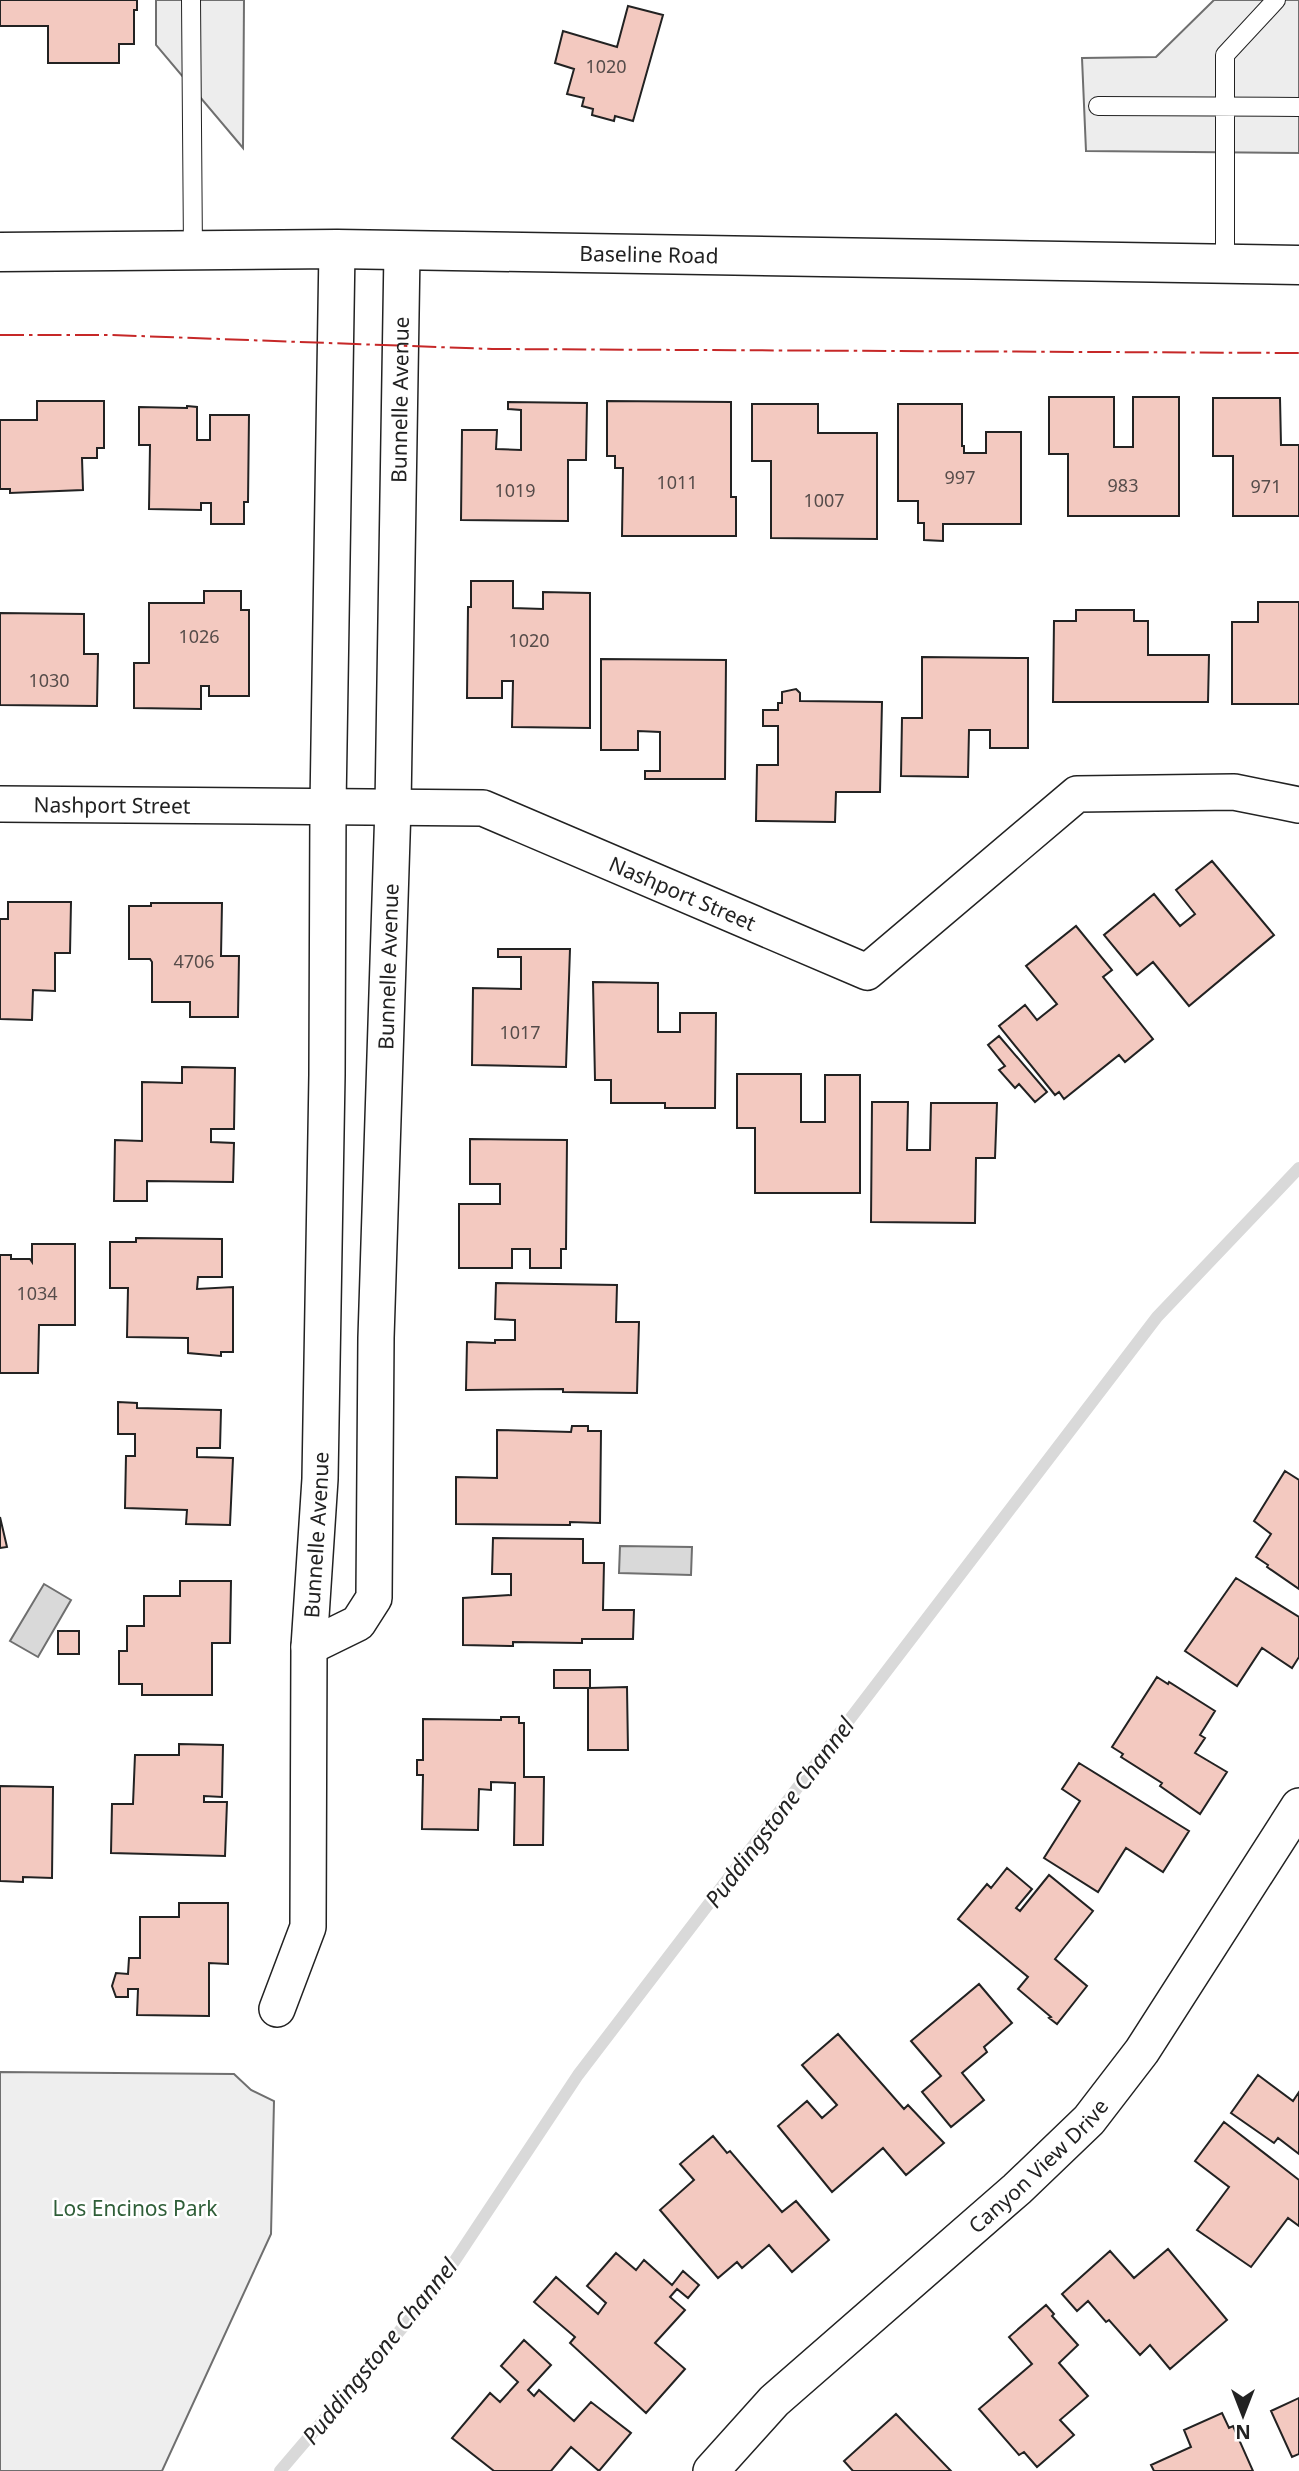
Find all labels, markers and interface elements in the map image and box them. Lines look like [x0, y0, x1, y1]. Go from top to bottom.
house number: 1020 [585, 54, 627, 78]
street label: Baseline Road [579, 239, 719, 269]
street label: Bunnelle Avenue [384, 316, 415, 483]
house number: 997 [945, 465, 975, 489]
house number: 1011 [656, 470, 698, 494]
house number: 983 [1108, 473, 1138, 497]
house number: 971 [1251, 474, 1281, 498]
house number: 1019 [494, 478, 536, 502]
house number: 1007 [803, 488, 845, 512]
house number: 1026 [178, 624, 220, 648]
house number: 1020 [508, 628, 550, 652]
house number: 1030 [28, 668, 70, 692]
street label: Nashport Street [33, 790, 191, 820]
street label: Nashport Street [605, 850, 761, 937]
street label: Bunnelle Avenue [371, 883, 405, 1050]
house number: 4706 [173, 949, 215, 973]
house number: 1017 [499, 1020, 541, 1044]
house number: 1034 [16, 1281, 58, 1305]
street label: Bunnelle Avenue [297, 1452, 334, 1619]
water label: Puddingstone Channel [697, 1709, 862, 1914]
street label: Canyon View Drive [962, 2093, 1114, 2239]
park label: Los Encinos Park [53, 2194, 218, 2222]
water label: Puddingstone Channel [294, 2250, 465, 2451]
north arrow [1208, 2380, 1278, 2450]
text: N [1235, 2419, 1251, 2445]

